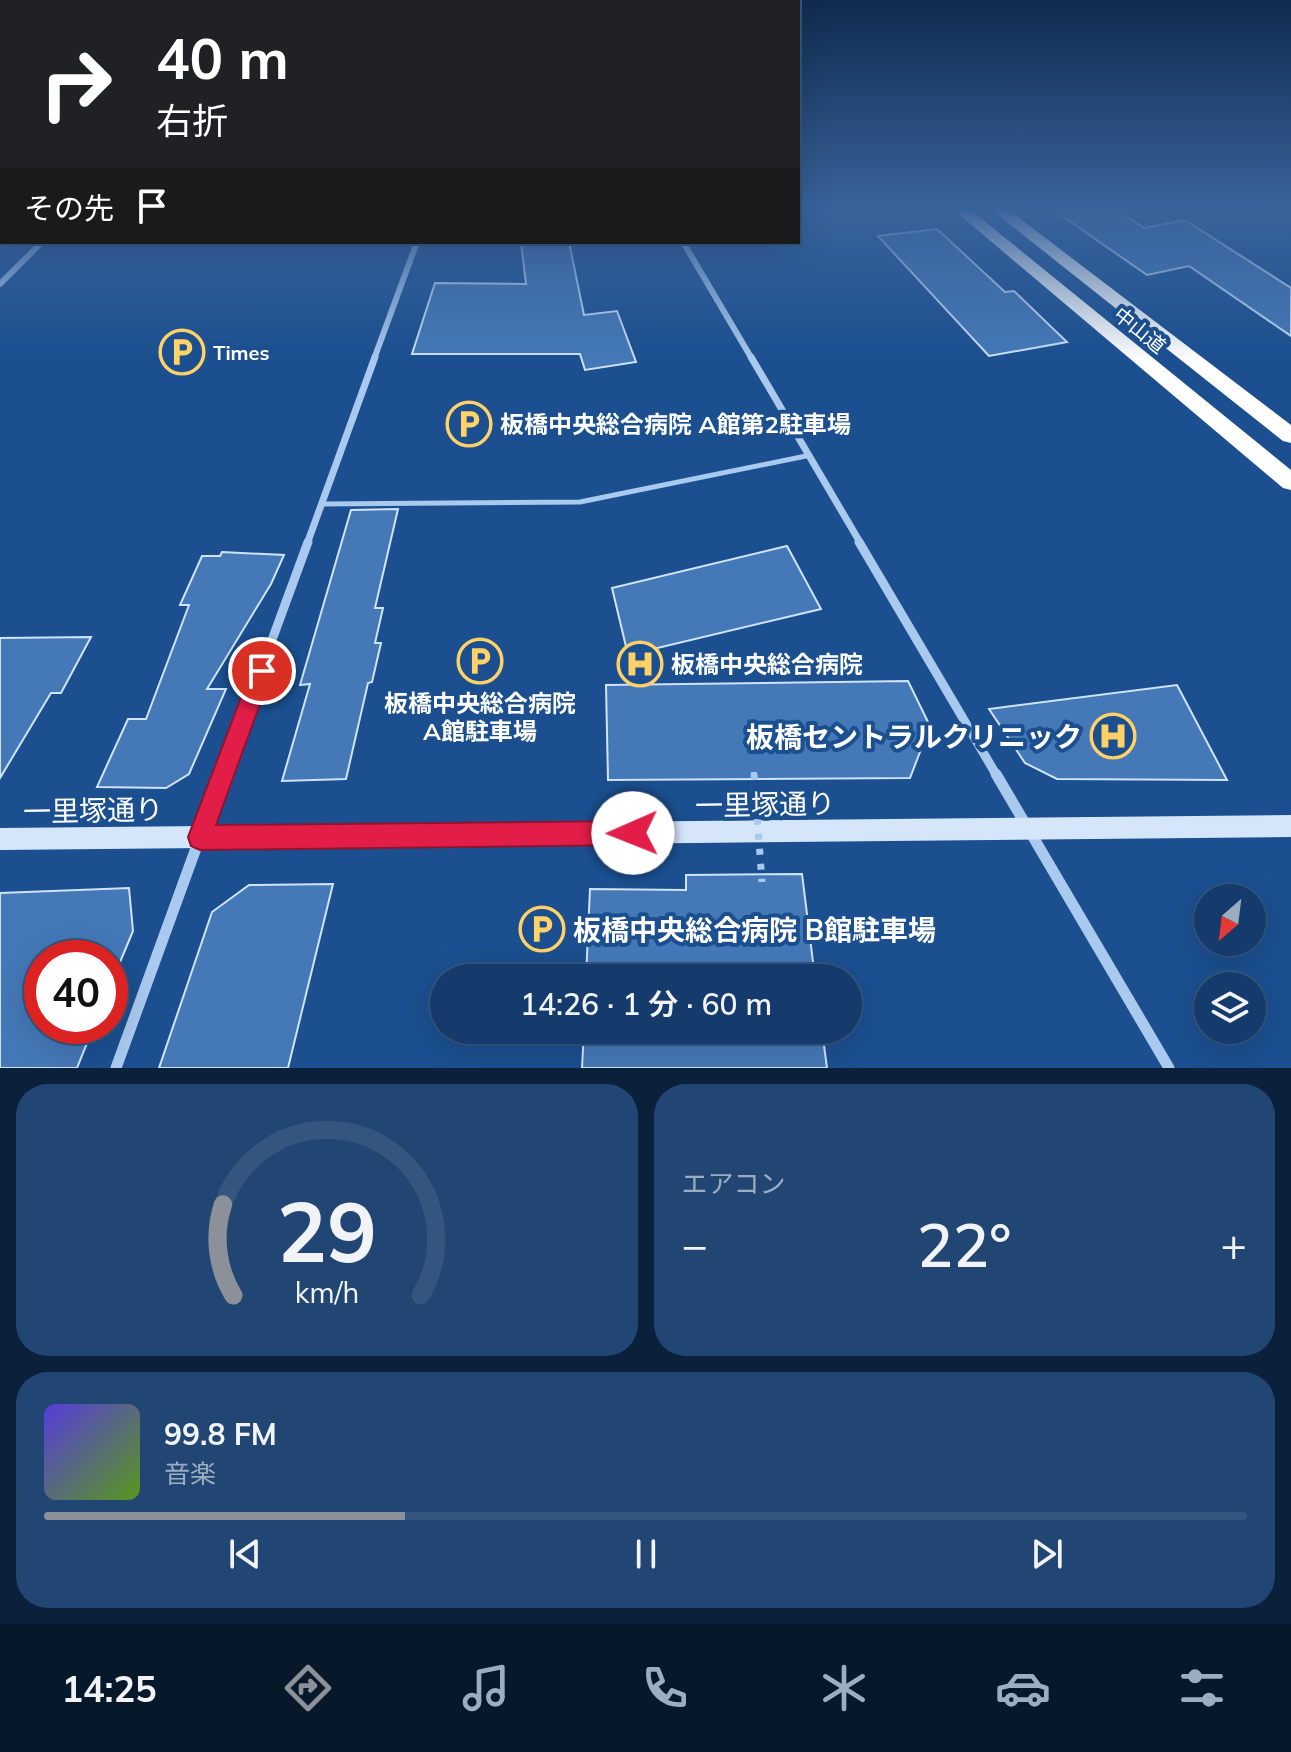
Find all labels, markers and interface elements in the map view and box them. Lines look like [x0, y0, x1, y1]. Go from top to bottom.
text: 40 m [156, 23, 289, 93]
icon: right [24, 32, 128, 136]
text: 右折 [156, 98, 228, 143]
icon: arrive [130, 184, 174, 228]
text: その先 [24, 189, 114, 227]
street label: 中山道 [1109, 301, 1171, 359]
parking icon: Times [158, 328, 206, 376]
place label: Times [213, 340, 270, 365]
parking icon: 板橋中央総合病院 A館第2駐車場 [445, 400, 493, 448]
place label: 板橋中央総合病院 A館第2駐車場 [500, 409, 851, 439]
pin [228, 637, 296, 705]
parking icon: 板橋中央総合病院 A館駐車場 [456, 637, 504, 685]
hospital icon: 板橋中央総合病院 [616, 640, 664, 688]
icon: arrive [240, 649, 284, 693]
place label: 板橋中央総合病院 [671, 649, 863, 679]
place label: 板橋中央総合病院 A館駐車場 [384, 688, 576, 746]
hospital icon: 板橋セントラルクリニック [1089, 712, 1137, 760]
place label: 板橋セントラルクリニック [746, 719, 1082, 754]
street label: 一里塚通り [695, 785, 835, 823]
street label: 一里塚通り [23, 791, 163, 829]
position arrow [591, 791, 675, 875]
north arrow [1194, 884, 1266, 956]
map controls [1194, 884, 1266, 1044]
parking icon: 板橋中央総合病院 B館駐車場 [518, 905, 566, 953]
place label: 板橋中央総合病院 B館駐車場 [573, 912, 936, 947]
speed limit sign: 40 [24, 940, 128, 1044]
button: layers [1194, 972, 1266, 1044]
text: 14:26 · 1 分 · 60 m [520, 985, 772, 1023]
text: エアコン [682, 1167, 786, 1200]
text: 29 [277, 1178, 377, 1283]
text: 22° [917, 1207, 1012, 1282]
text: − [682, 1217, 708, 1272]
text: + [1221, 1217, 1247, 1272]
text: km/h [294, 1274, 359, 1310]
text: 99.8 FM [164, 1415, 277, 1453]
text: 音楽 [164, 1457, 216, 1490]
icon: previous [223, 1532, 267, 1576]
icon: pause [624, 1532, 668, 1576]
icon: next [1025, 1532, 1069, 1576]
icon: directions [280, 1660, 336, 1716]
icon: music [458, 1660, 514, 1716]
icon: phone [637, 1660, 693, 1716]
icon: climate [816, 1660, 872, 1716]
icon: car [995, 1660, 1051, 1716]
icon: filters [1174, 1660, 1230, 1716]
text: 14:25 [61, 1666, 157, 1711]

